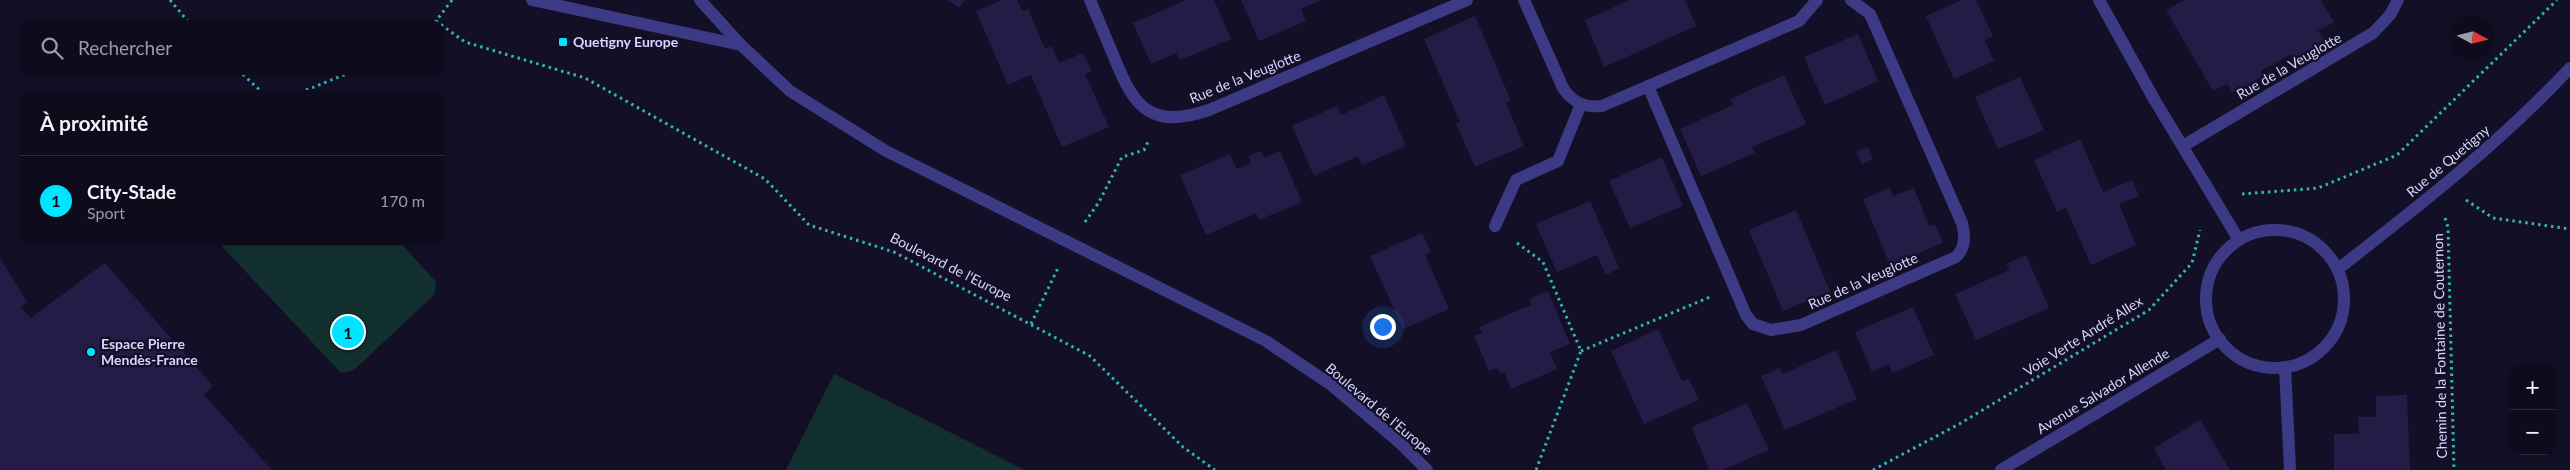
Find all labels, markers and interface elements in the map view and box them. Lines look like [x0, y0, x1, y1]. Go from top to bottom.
north arrow [2450, 15, 2495, 60]
search box [20, 20, 445, 75]
street label: Rue de la Veuglotte [2233, 29, 2344, 103]
place label: Quetigny Europe [573, 33, 679, 50]
icon: search [38, 34, 66, 62]
text: Rechercher [78, 36, 172, 59]
marker: Quetigny Europe [557, 36, 569, 48]
street label: Rue de la Veuglotte [1187, 46, 1303, 107]
text: À proximité [40, 110, 148, 135]
street label: Rue de Quetigny [2403, 120, 2493, 200]
text: City-Stade [87, 180, 176, 203]
text: 1 [51, 191, 61, 210]
text: 170 m [380, 191, 425, 210]
text: Sport [87, 203, 125, 222]
street label: Boulevard de l'Europe [888, 229, 1015, 305]
street label: Chemin de la Fontaine de Couternon [2429, 233, 2450, 459]
street label: Rue de la Veuglotte [1805, 249, 1920, 312]
street label: Voie Verte André Allex [2020, 292, 2146, 379]
pin: 1 [332, 313, 364, 351]
your location [1370, 314, 1396, 340]
place label: Espace Pierre Mendès-France [101, 335, 198, 368]
street label: Avenue Salvador Allende [2033, 344, 2172, 437]
marker: Espace Pierre Mendès-France [85, 346, 97, 358]
street label: Boulevard de l'Europe [1323, 359, 1436, 458]
map controls [2510, 365, 2555, 455]
button: + [2510, 365, 2555, 410]
button: − [2510, 410, 2555, 455]

